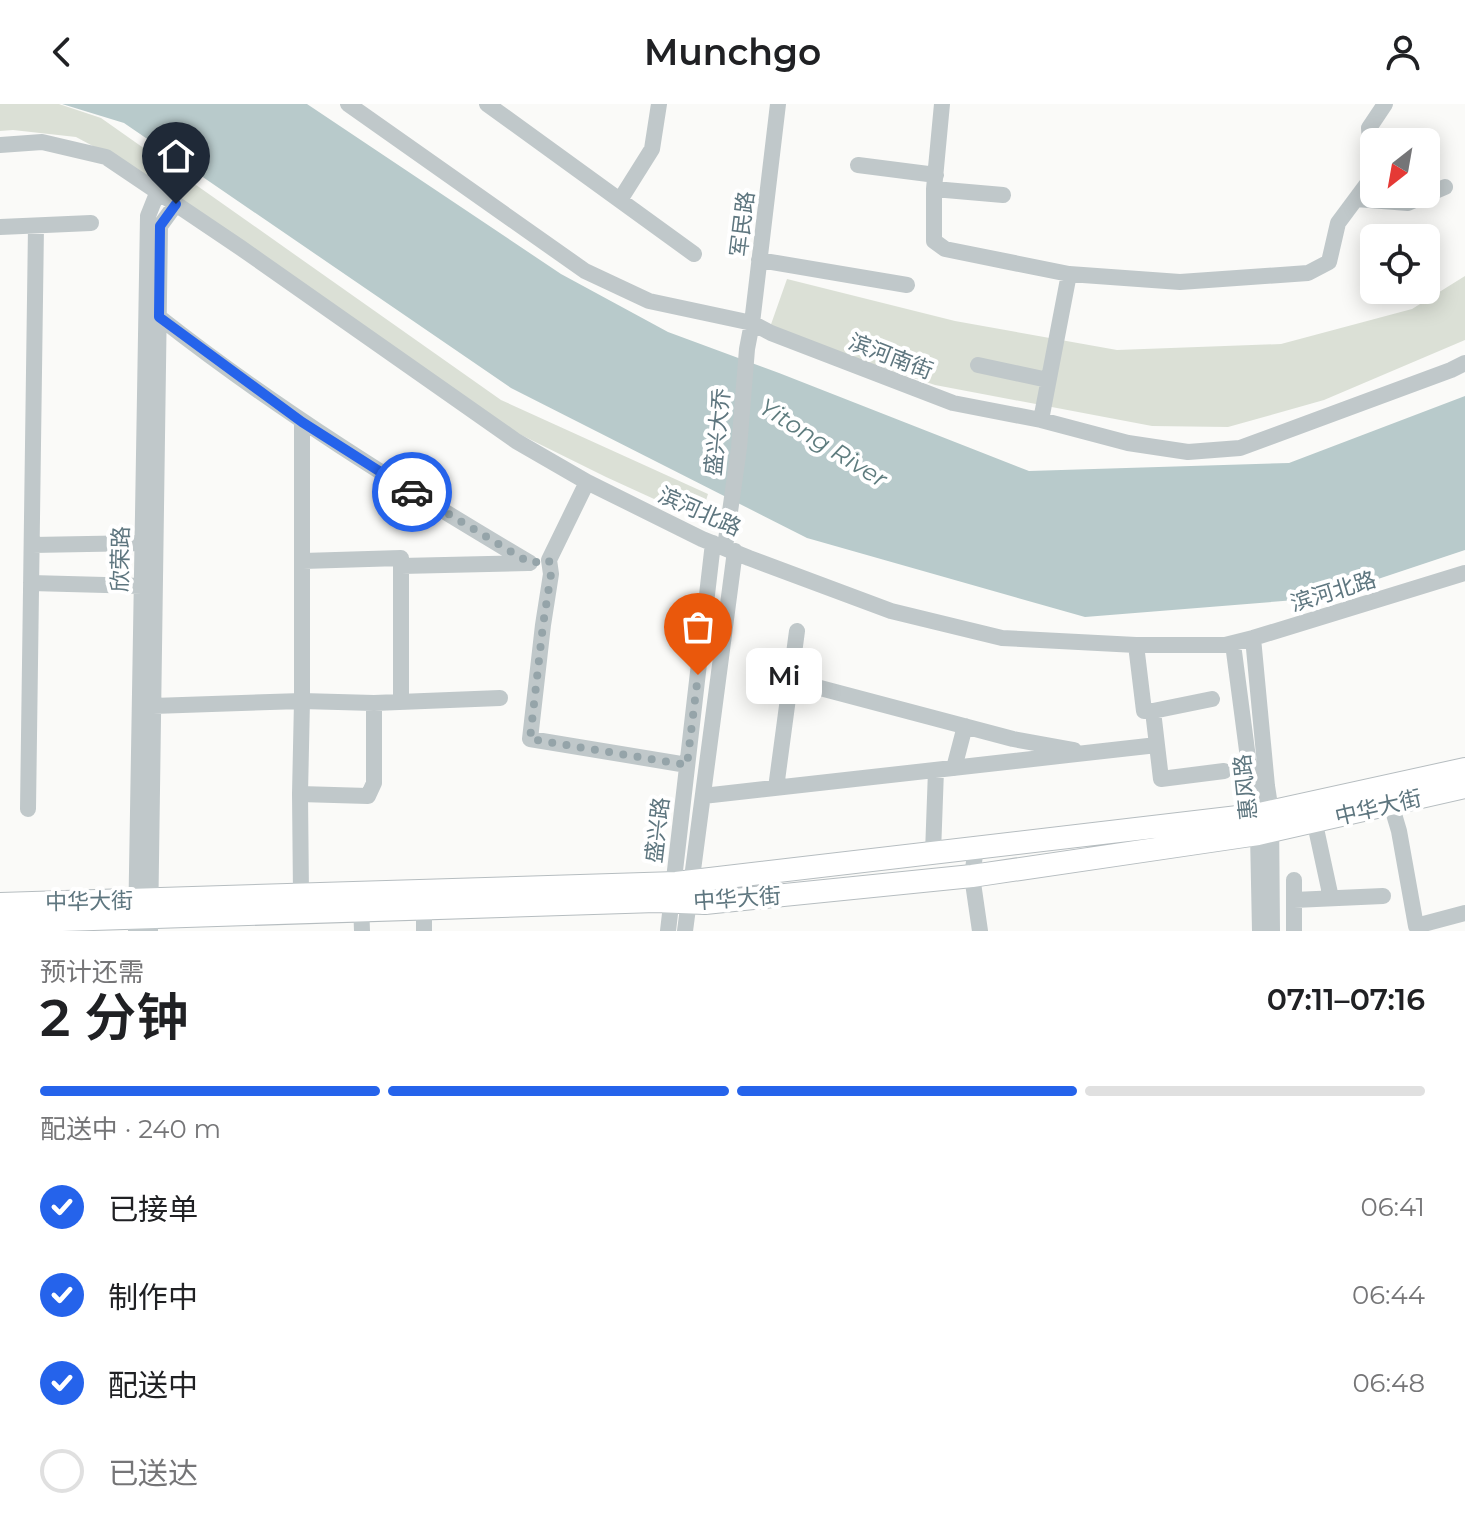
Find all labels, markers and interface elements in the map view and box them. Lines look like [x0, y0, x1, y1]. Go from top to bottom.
icon: back [40, 30, 84, 74]
text: Munchgo [644, 30, 821, 74]
icon: person [1381, 30, 1425, 74]
pin [142, 122, 210, 204]
north arrow [1360, 128, 1440, 208]
map controls [1360, 128, 1440, 304]
icon: home [154, 134, 198, 178]
street label: 军民路 [725, 190, 760, 258]
button: locate [1360, 224, 1440, 304]
street label: 滨河南街 [845, 328, 937, 385]
street label: 盛兴大乔 [699, 387, 736, 477]
water label: Yitong River [754, 392, 894, 494]
courier [372, 452, 452, 532]
icon: car [390, 470, 434, 514]
street label: 滨河北路 [654, 481, 745, 542]
street label: 欣荣路 [106, 526, 135, 592]
street label: 滨河北路 [1287, 566, 1379, 617]
pin [664, 593, 732, 675]
icon: bag [676, 605, 720, 649]
callout: Mi [746, 647, 822, 703]
text: Mi [768, 660, 800, 692]
street label: 惠风路 [1229, 753, 1262, 821]
street label: 中华大街 [1332, 784, 1424, 831]
street label: 盛兴路 [640, 796, 675, 864]
street label: 中华大街 [692, 882, 782, 915]
street label: 中华大街 [45, 887, 133, 916]
text: 预计还需 [40, 956, 144, 988]
text: 07:11–07:16 [1267, 981, 1425, 1018]
text: 2 分钟 [40, 986, 189, 1049]
text: 配送中 · 240 m [40, 1113, 221, 1145]
icon: check [40, 1185, 84, 1229]
text: 已接单 [108, 1191, 198, 1228]
text: 06:41 [1361, 1191, 1425, 1223]
icon: check [40, 1273, 84, 1317]
text: 制作中 [108, 1279, 198, 1316]
text: 06:44 [1352, 1279, 1425, 1311]
icon: check [40, 1361, 84, 1405]
text: 配送中 [108, 1367, 198, 1404]
text: 06:48 [1352, 1367, 1425, 1399]
text: 已送达 [108, 1455, 198, 1492]

